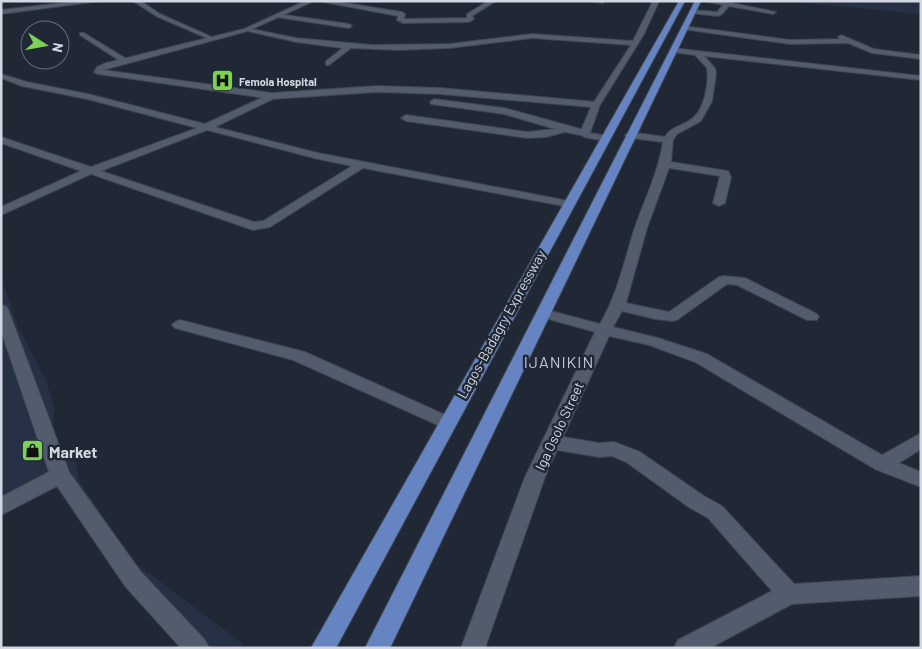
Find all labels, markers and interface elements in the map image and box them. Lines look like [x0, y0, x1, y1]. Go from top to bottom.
north arrow [20, 20, 70, 70]
text: N [49, 41, 67, 54]
hospital icon: Femola Hospital [211, 69, 235, 93]
place label: Femola Hospital [239, 75, 317, 88]
street label: Lagos-Badagry Expressway [453, 246, 549, 401]
district label: IJANIKIN [524, 352, 594, 371]
street label: Iga Osolo Street [531, 379, 587, 473]
shop icon: Market [21, 439, 45, 463]
place label: Market [49, 442, 97, 461]

